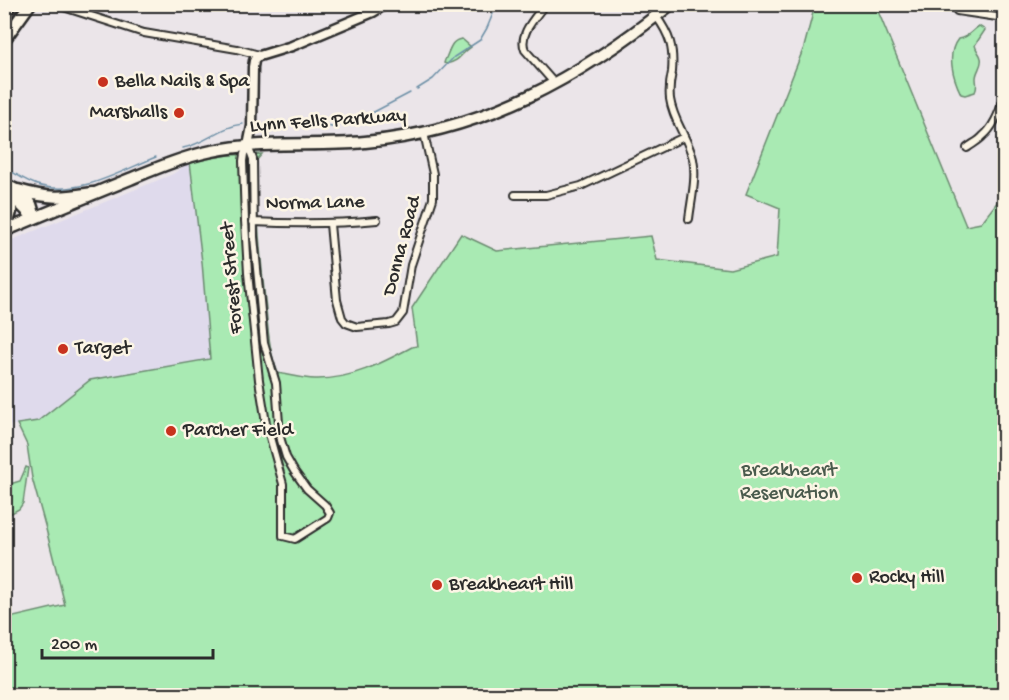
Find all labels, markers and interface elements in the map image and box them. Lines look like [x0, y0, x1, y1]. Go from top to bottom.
place label: Bella Nails & Spa [114, 71, 250, 94]
marker: Bella Nails & Spa [96, 75, 110, 89]
place label: Marshalls [90, 102, 168, 125]
street label: Lynn Fells Parkway [249, 105, 407, 139]
marker: Marshalls [172, 106, 186, 120]
street label: Norma Lane [265, 192, 365, 216]
street label: Donna Road [378, 192, 428, 300]
street label: Forest Street [217, 220, 249, 336]
place label: Target [74, 338, 133, 361]
marker: Target [56, 342, 70, 356]
place label: Parcher Field [182, 420, 295, 443]
marker: Parcher Field [164, 424, 178, 438]
park label: Breakheart Reservation [740, 460, 838, 506]
place label: Rocky Hill [869, 567, 945, 590]
marker: Rocky Hill [850, 571, 864, 585]
place label: Breakheart Hill [448, 574, 573, 597]
marker: Breakheart Hill [430, 578, 444, 592]
scale bar [42, 622, 213, 660]
text: 200 m [51, 635, 98, 656]

